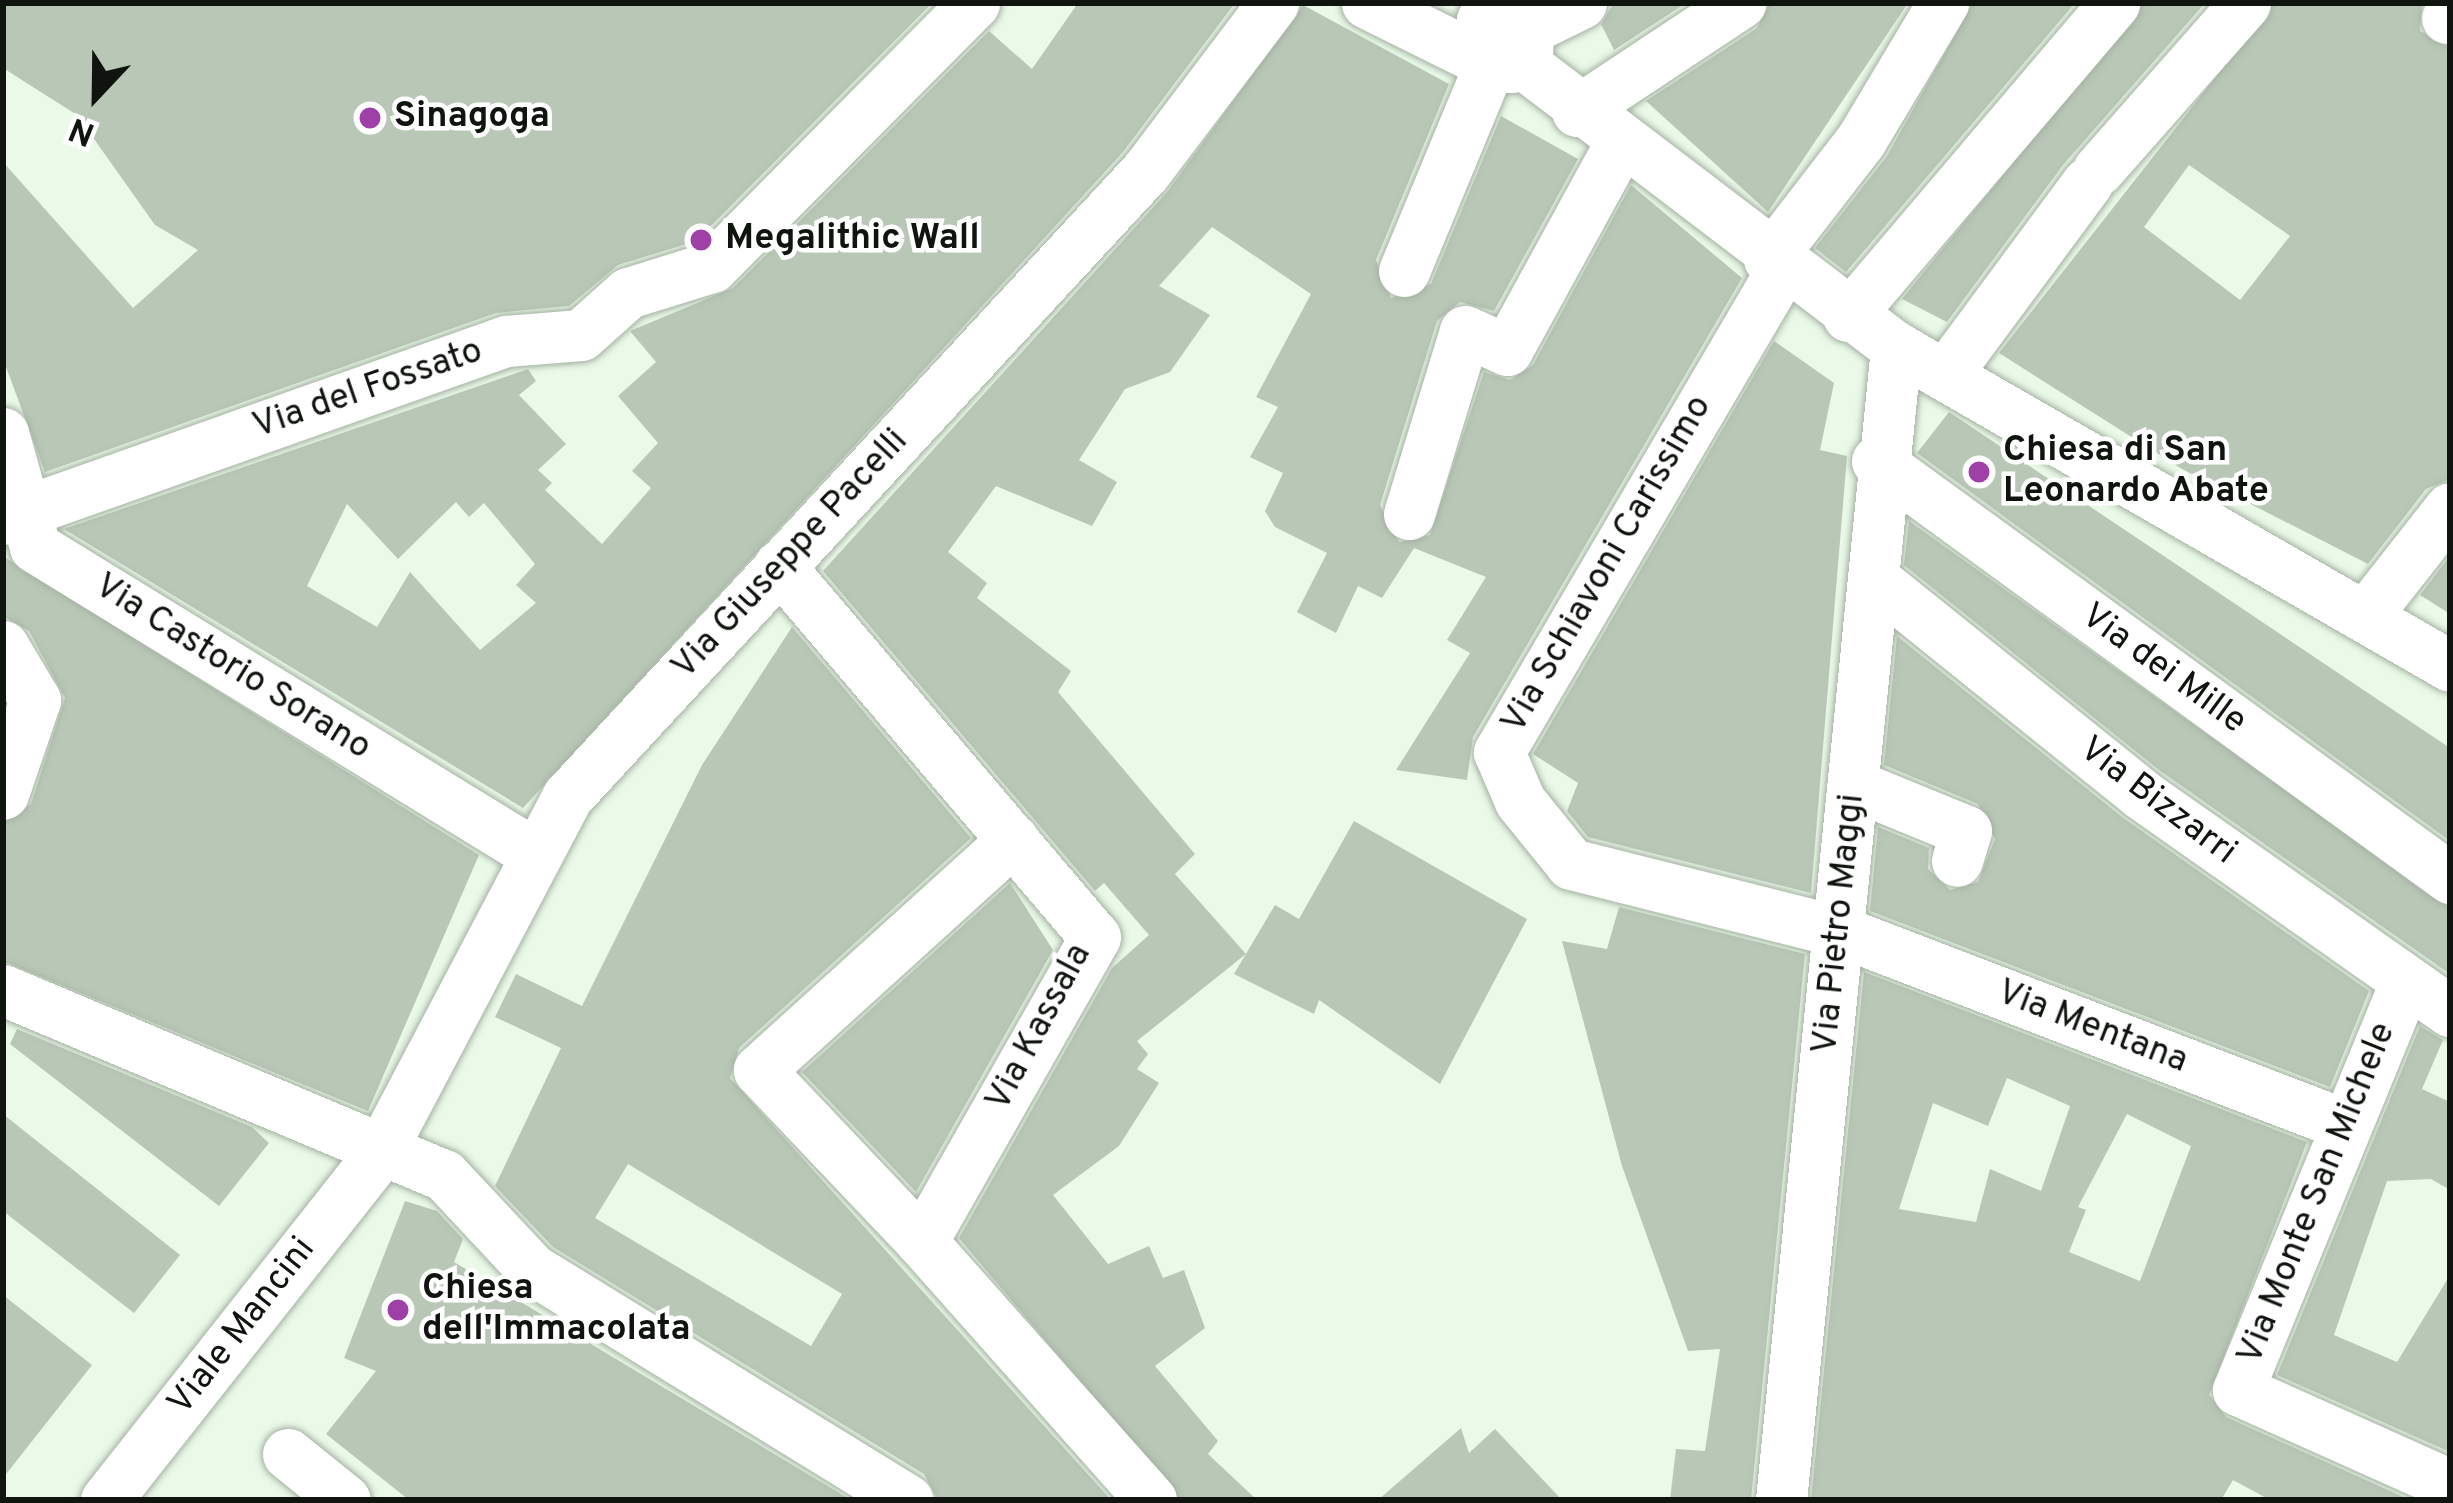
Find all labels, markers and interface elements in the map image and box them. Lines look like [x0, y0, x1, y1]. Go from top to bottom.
north arrow [36, 36, 156, 156]
place label: Sinagoga [394, 96, 550, 140]
text: N [64, 105, 101, 153]
marker: Sinagoga [357, 105, 383, 131]
place label: Megalithic Wall [725, 218, 980, 262]
marker: Megalithic Wall [688, 227, 714, 253]
street label: Via del Fossato [248, 331, 488, 449]
street label: Via Schiavoni Carissimo [1494, 388, 1722, 742]
street label: Via Giuseppe Pacelli [664, 421, 918, 689]
place label: Chiesa di San Leonardo Abate [2003, 429, 2270, 514]
marker: Chiesa di San Leonardo Abate [1966, 459, 1992, 485]
street label: Via Castorio Sorano [86, 565, 378, 771]
street label: Via dei Mille [2072, 596, 2254, 744]
street label: Via Bizzarri [2070, 729, 2244, 875]
street label: Via Pietro Maggi [1805, 792, 1875, 1056]
street label: Via Kassala [978, 937, 1102, 1119]
street label: Via Mentana [1991, 972, 2193, 1084]
street label: Via Monte San Michele [2230, 1017, 2406, 1371]
street label: Viale Mancini [160, 1230, 326, 1424]
place label: Chiesa dell'Immacolata [422, 1267, 691, 1352]
marker: Chiesa dell'Immacolata [385, 1297, 411, 1323]

